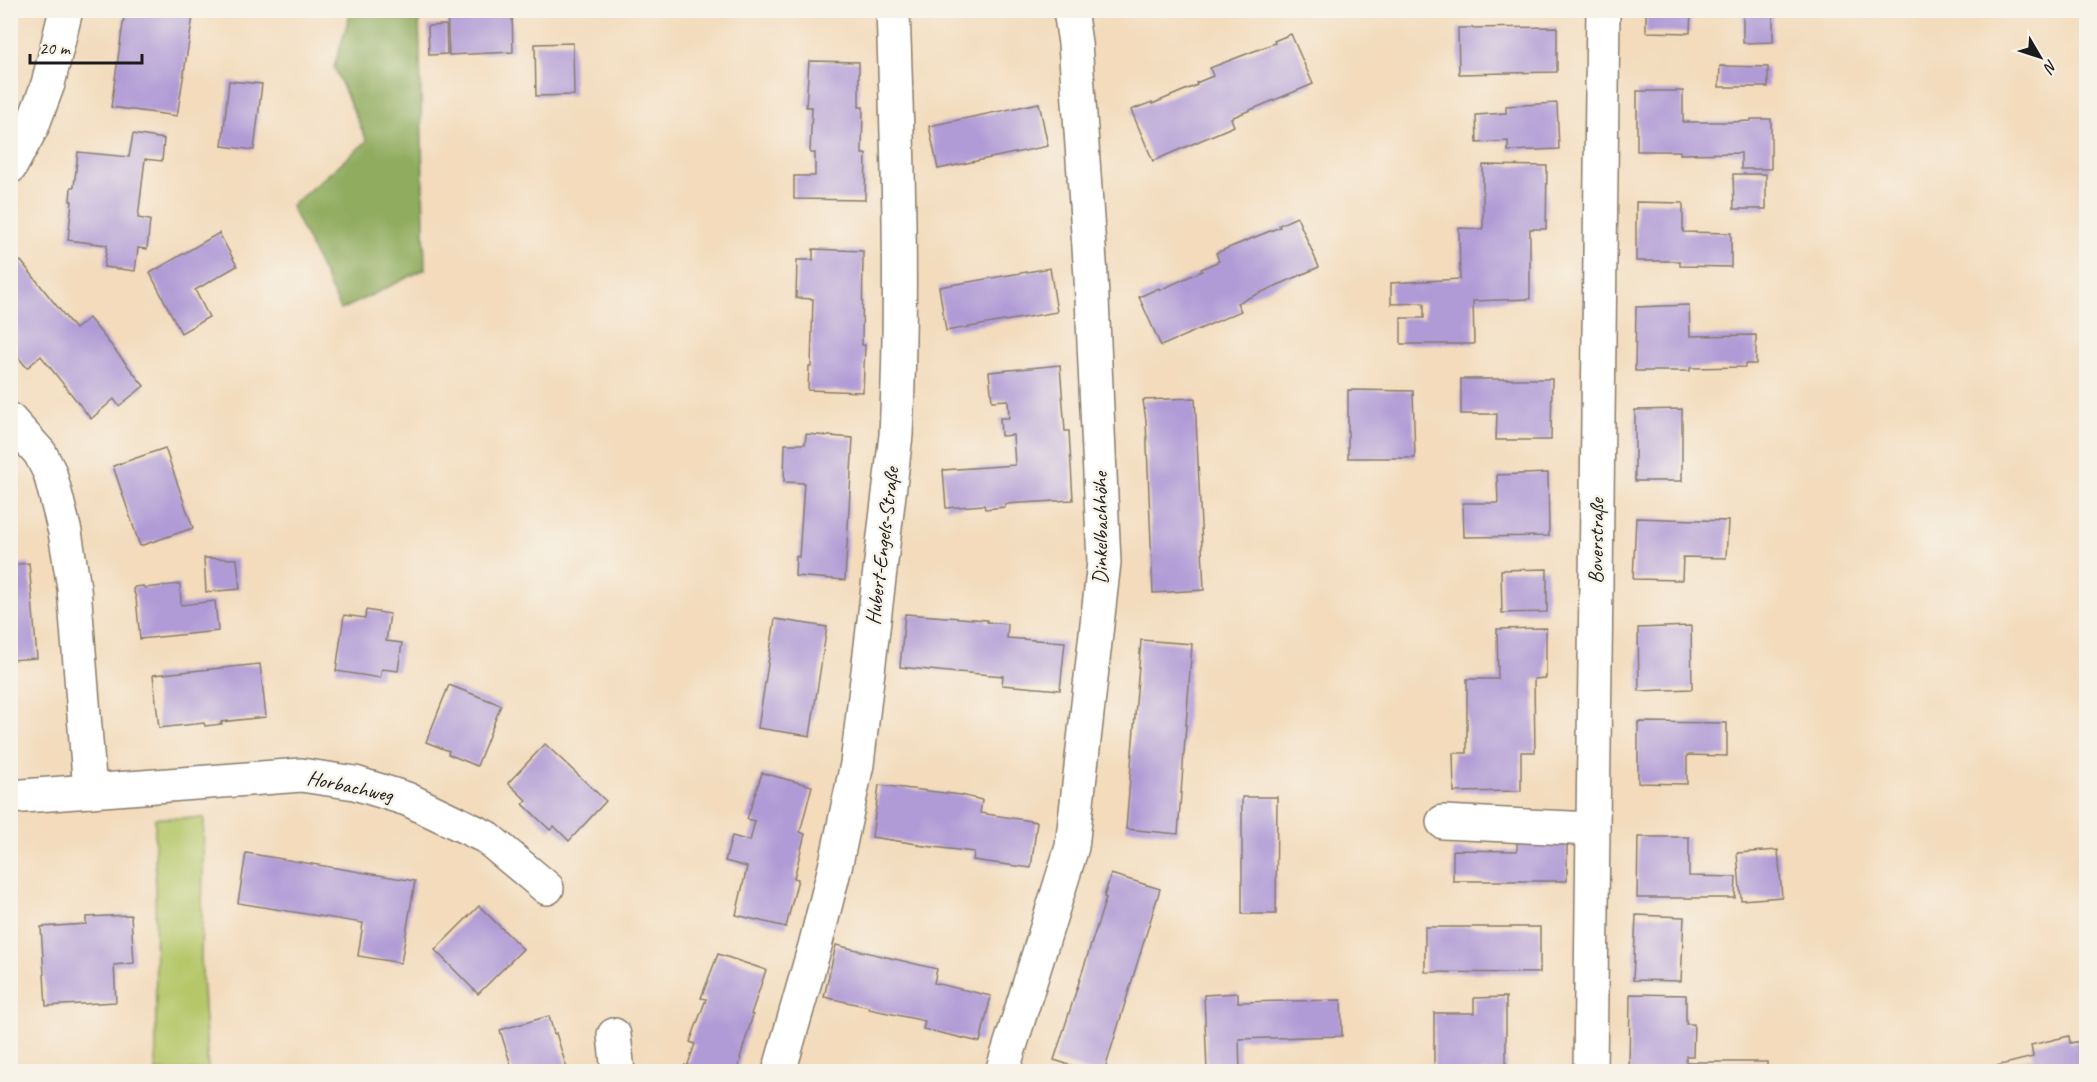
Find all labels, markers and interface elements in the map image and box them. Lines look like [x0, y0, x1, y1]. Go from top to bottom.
scale bar [30, 27, 142, 65]
north arrow [2010, 27, 2070, 87]
text: 20 m [39, 37, 72, 59]
text: N [2038, 56, 2062, 78]
street label: Hubert-Engels-Straße [859, 464, 905, 626]
street label: Dinkelbachhöhe [1087, 470, 1113, 584]
street label: Boverstraße [1582, 496, 1610, 584]
street label: Horbachweg [305, 764, 397, 808]

